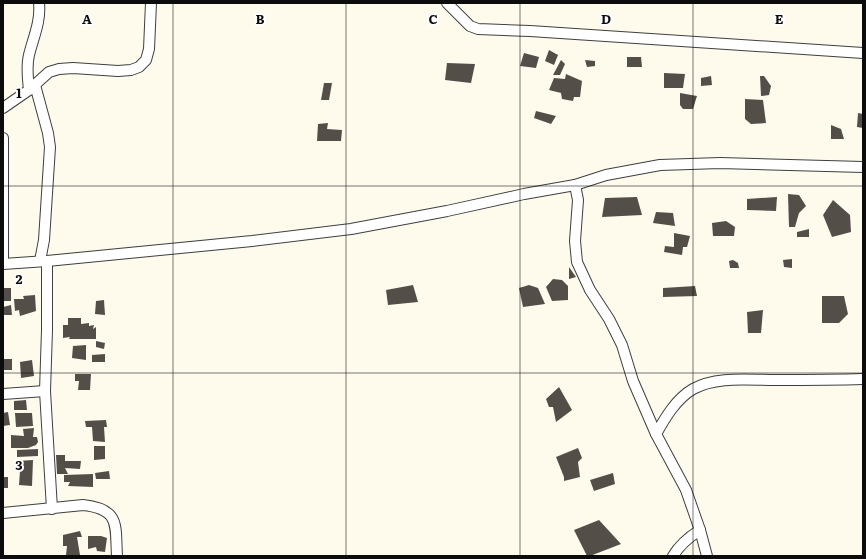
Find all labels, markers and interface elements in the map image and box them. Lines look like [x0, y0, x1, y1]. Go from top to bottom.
text: A [82, 9, 92, 28]
text: B [256, 9, 265, 28]
text: C [428, 9, 438, 28]
text: D [601, 9, 611, 28]
text: E [775, 9, 784, 28]
text: 1 [16, 83, 22, 102]
text: 2 [16, 269, 23, 288]
text: 3 [15, 455, 23, 474]

